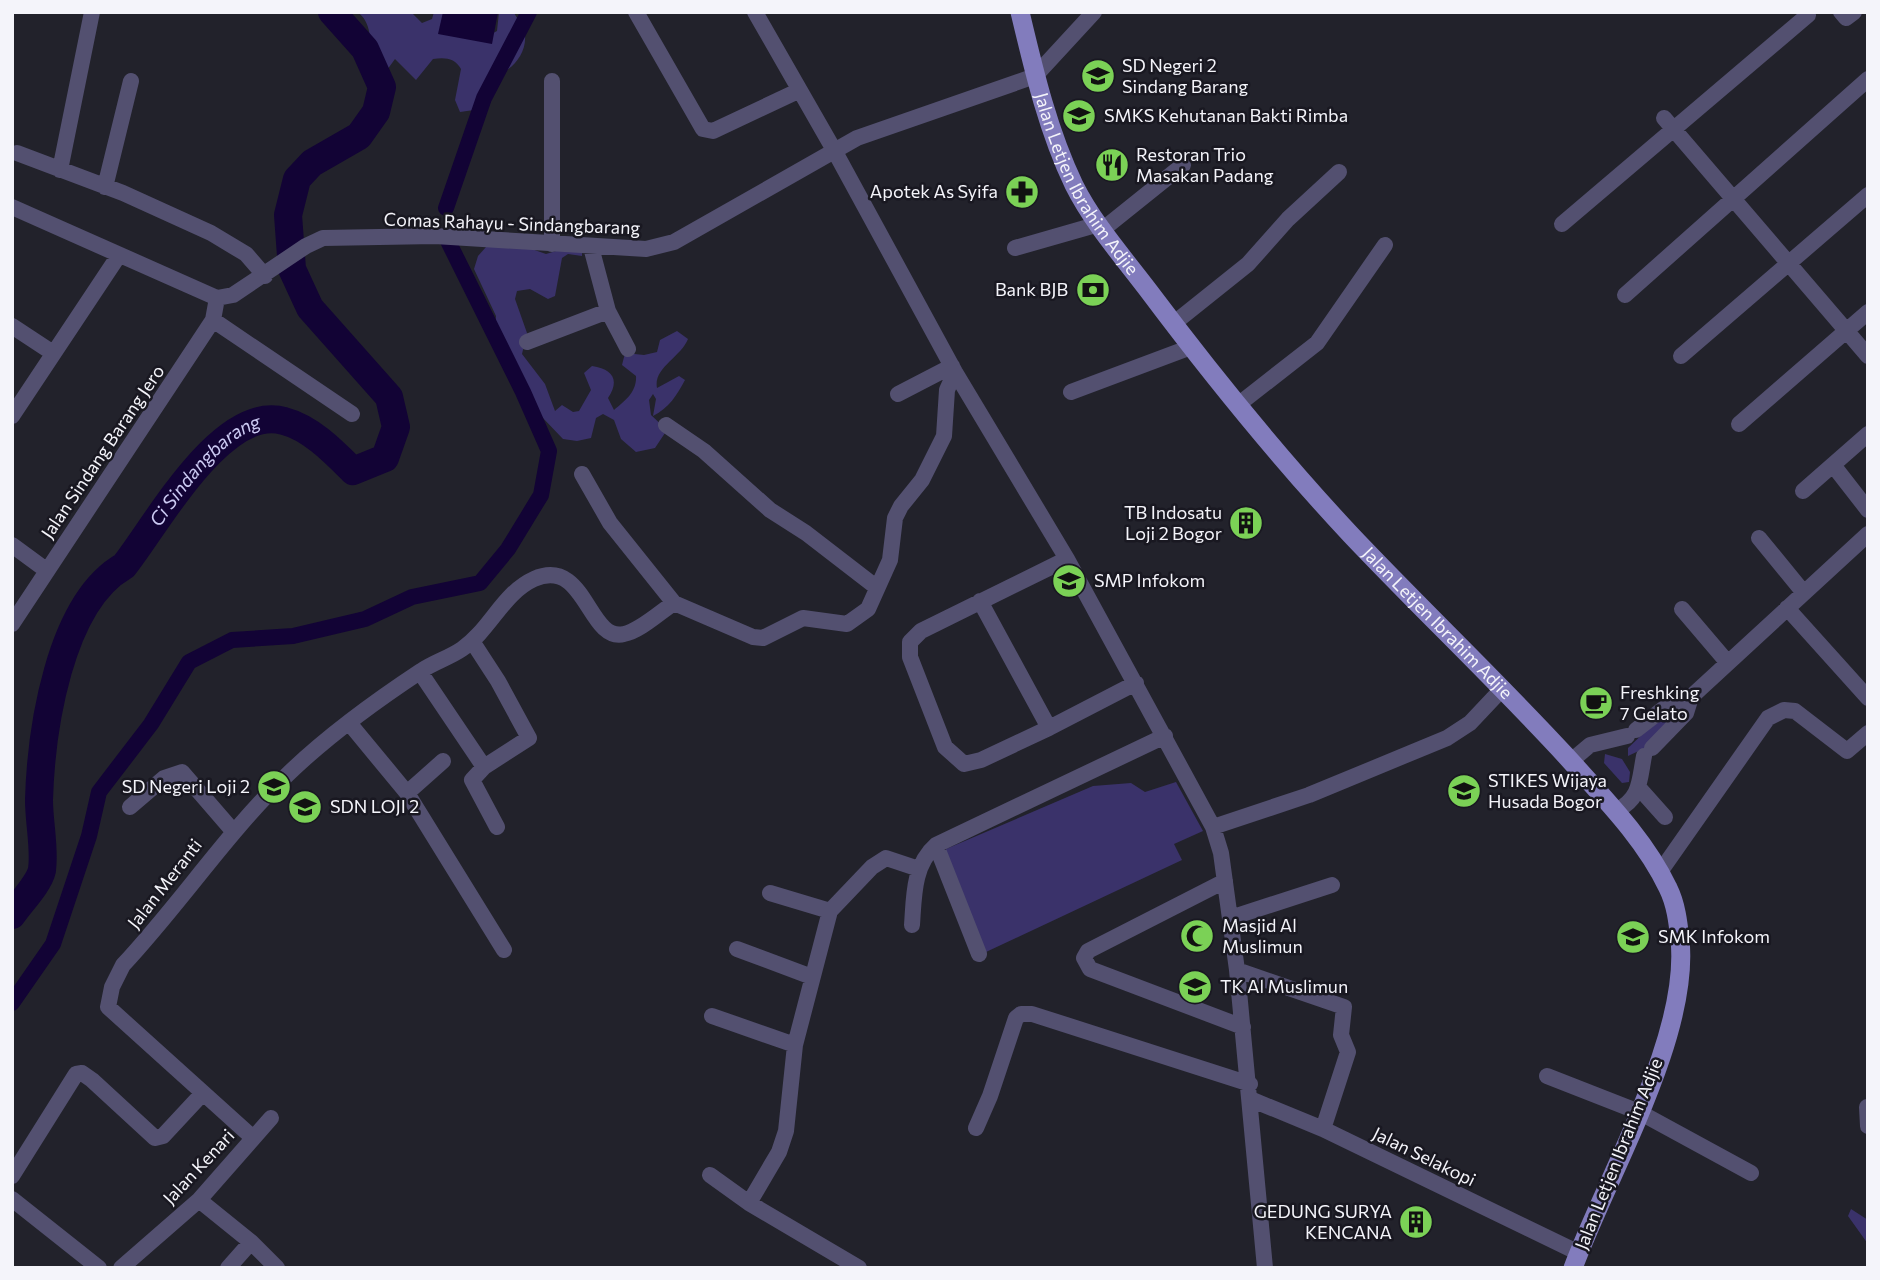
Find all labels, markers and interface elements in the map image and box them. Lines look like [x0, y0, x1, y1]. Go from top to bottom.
place label: SD Negeri 2 Sindang Barang [1122, 54, 1249, 97]
school or university icon: SD Negeri 2 Sindang Barang [1079, 57, 1117, 95]
street label: Jalan Letjen Ibrahim Adjie [1031, 90, 1144, 279]
school or university icon: SMKS Kehutanan Bakti Rimba [1060, 97, 1098, 135]
place label: SMKS Kehutanan Bakti Rimba [1104, 104, 1348, 126]
place label: Restoran Trio Masakan Padang [1136, 143, 1274, 186]
restaurant icon: Restoran Trio Masakan Padang [1093, 146, 1131, 184]
pharmacy icon: Apotek As Syifa [1003, 173, 1041, 211]
place label: Apotek As Syifa [870, 180, 998, 202]
street label: Comas Rahayu - Sindangbarang [383, 208, 641, 238]
bank icon: Bank BJB [1074, 271, 1112, 309]
place label: Bank BJB [995, 278, 1068, 300]
street label: Jalan Sindang Barang Jero [36, 360, 168, 542]
water label: Ci Sindangbarang [144, 409, 264, 530]
place label: TB Indosatu Loji 2 Bogor [1124, 501, 1222, 544]
building icon: TB Indosatu Loji 2 Bogor [1227, 504, 1265, 542]
street label: Jalan Letjen Ibrahim Adjie [1358, 542, 1518, 703]
school or university icon: SMP Infokom [1050, 562, 1088, 600]
place label: SMP Infokom [1094, 569, 1205, 591]
place label: Freshking 7 Gelato [1620, 681, 1700, 724]
cafe icon: Freshking 7 Gelato [1577, 684, 1615, 722]
school or university icon: SD Negeri Loji 2 [255, 768, 293, 806]
place label: STIKES Wijaya Husada Bogor [1488, 769, 1607, 812]
school or university icon: STIKES Wijaya Husada Bogor [1445, 772, 1483, 810]
place label: SD Negeri Loji 2 [122, 775, 250, 797]
school or university icon: SDN LOJI 2 [286, 788, 324, 826]
place label: SDN LOJI 2 [330, 795, 419, 817]
street label: Jalan Meranti [122, 834, 206, 933]
place label: Masjid Al Muslimun [1222, 914, 1303, 957]
mosque icon: Masjid Al Muslimun [1178, 917, 1216, 955]
school or university icon: SMK Infokom [1614, 918, 1652, 956]
place label: SMK Infokom [1658, 925, 1770, 947]
school or university icon: TK Al Muslimun [1176, 968, 1214, 1006]
place label: TK Al Muslimun [1220, 975, 1348, 997]
street label: Jalan Letjen Ibrahim Adjie [1570, 1055, 1667, 1253]
street label: Jalan Selakopi [1369, 1122, 1480, 1190]
street label: Jalan Kenari [158, 1124, 239, 1209]
place label: GEDUNG SURYA KENCANA [1254, 1200, 1392, 1243]
building icon: GEDUNG SURYA KENCANA [1397, 1203, 1435, 1241]

